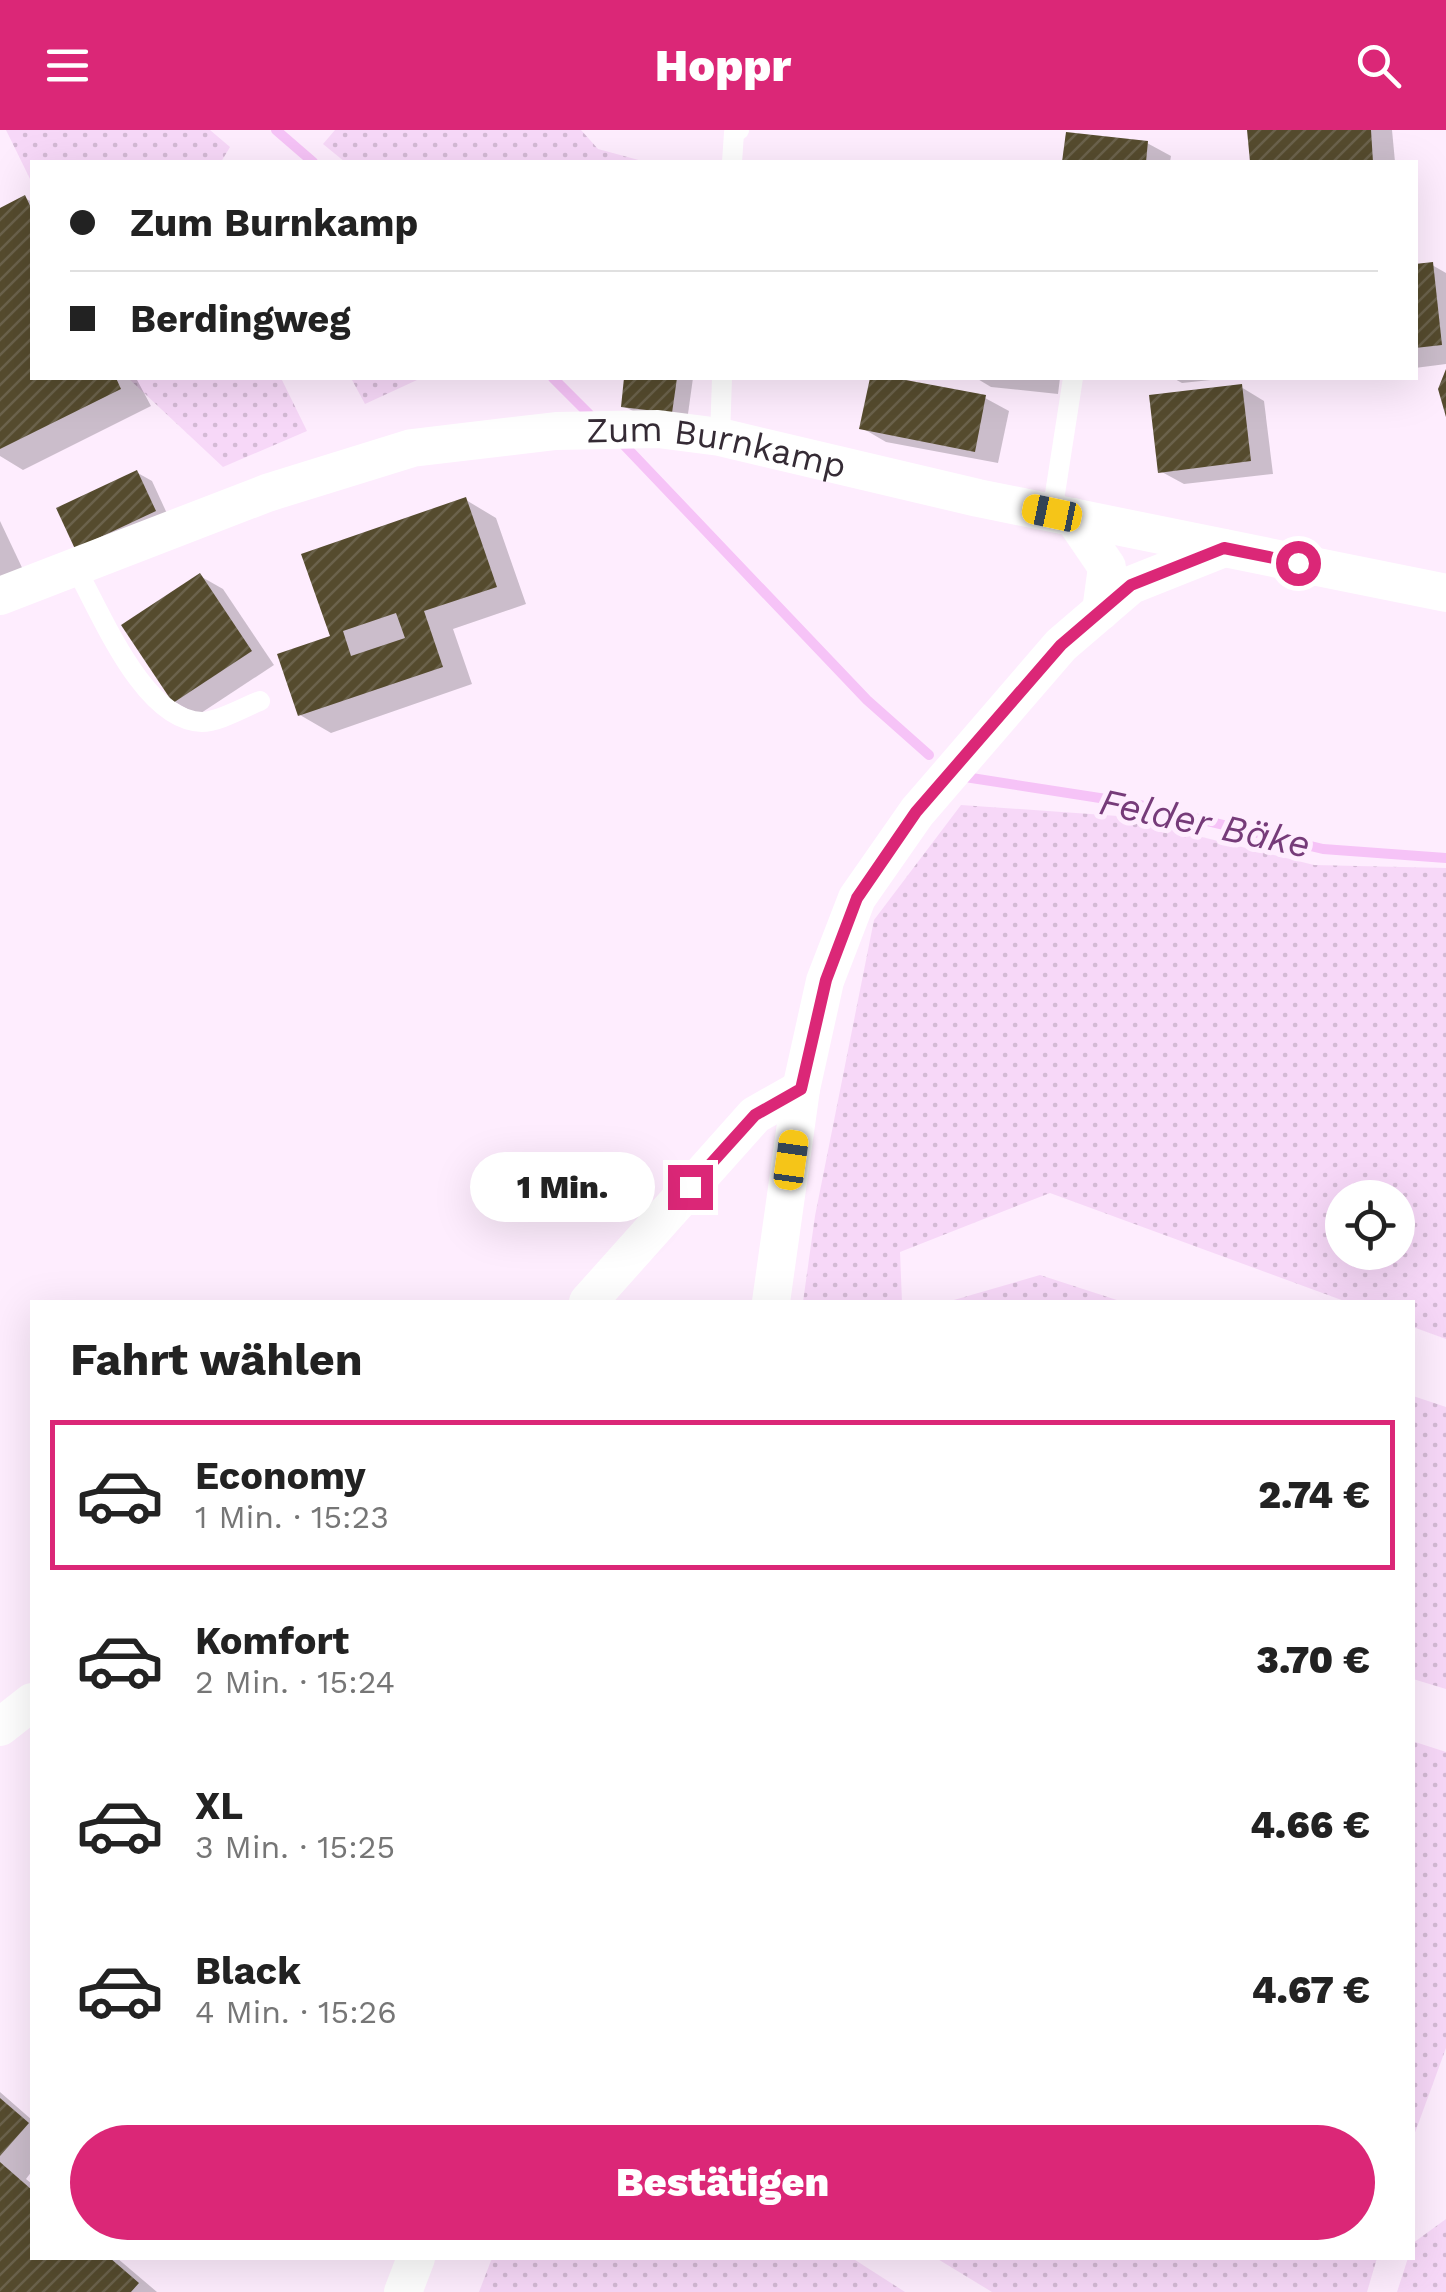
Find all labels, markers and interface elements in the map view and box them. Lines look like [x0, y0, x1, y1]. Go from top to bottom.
icon: menu [40, 38, 95, 93]
icon: search [1351, 38, 1406, 93]
text: Hoppr [655, 39, 791, 92]
text: Zum Burnkamp [130, 201, 418, 245]
text: Berdingweg [130, 297, 351, 341]
street label: Zum Burnkamp [586, 408, 851, 487]
car [1020, 492, 1084, 534]
route start [1276, 541, 1321, 586]
water label: Felder Bäke [1096, 779, 1314, 867]
car [772, 1128, 810, 1192]
callout: 1 Min. [470, 1152, 655, 1222]
route end [668, 1165, 713, 1210]
text: 1 Min. [517, 1168, 608, 1206]
map controls [1325, 1180, 1415, 1270]
button: locate [1325, 1180, 1415, 1270]
text: Fahrt wählen [70, 1333, 363, 1386]
icon: car [75, 1450, 165, 1540]
text: Economy [195, 1454, 366, 1498]
text: 2.74 € [1258, 1473, 1370, 1517]
text: 1 Min. · 15:23 [195, 1498, 389, 1536]
icon: car [75, 1615, 165, 1705]
text: Komfort [195, 1619, 349, 1663]
text: 3.70 € [1256, 1638, 1370, 1682]
text: 2 Min. · 15:24 [195, 1663, 395, 1701]
icon: car [75, 1780, 165, 1870]
text: XL [195, 1784, 243, 1828]
text: 4.66 € [1250, 1803, 1370, 1847]
text: 3 Min. · 15:25 [195, 1828, 395, 1866]
icon: car [75, 1945, 165, 2035]
text: Black [195, 1949, 301, 1993]
text: 4.67 € [1252, 1968, 1370, 2012]
text: 4 Min. · 15:26 [195, 1993, 397, 2031]
button: Bestätigen [70, 2125, 1375, 2240]

